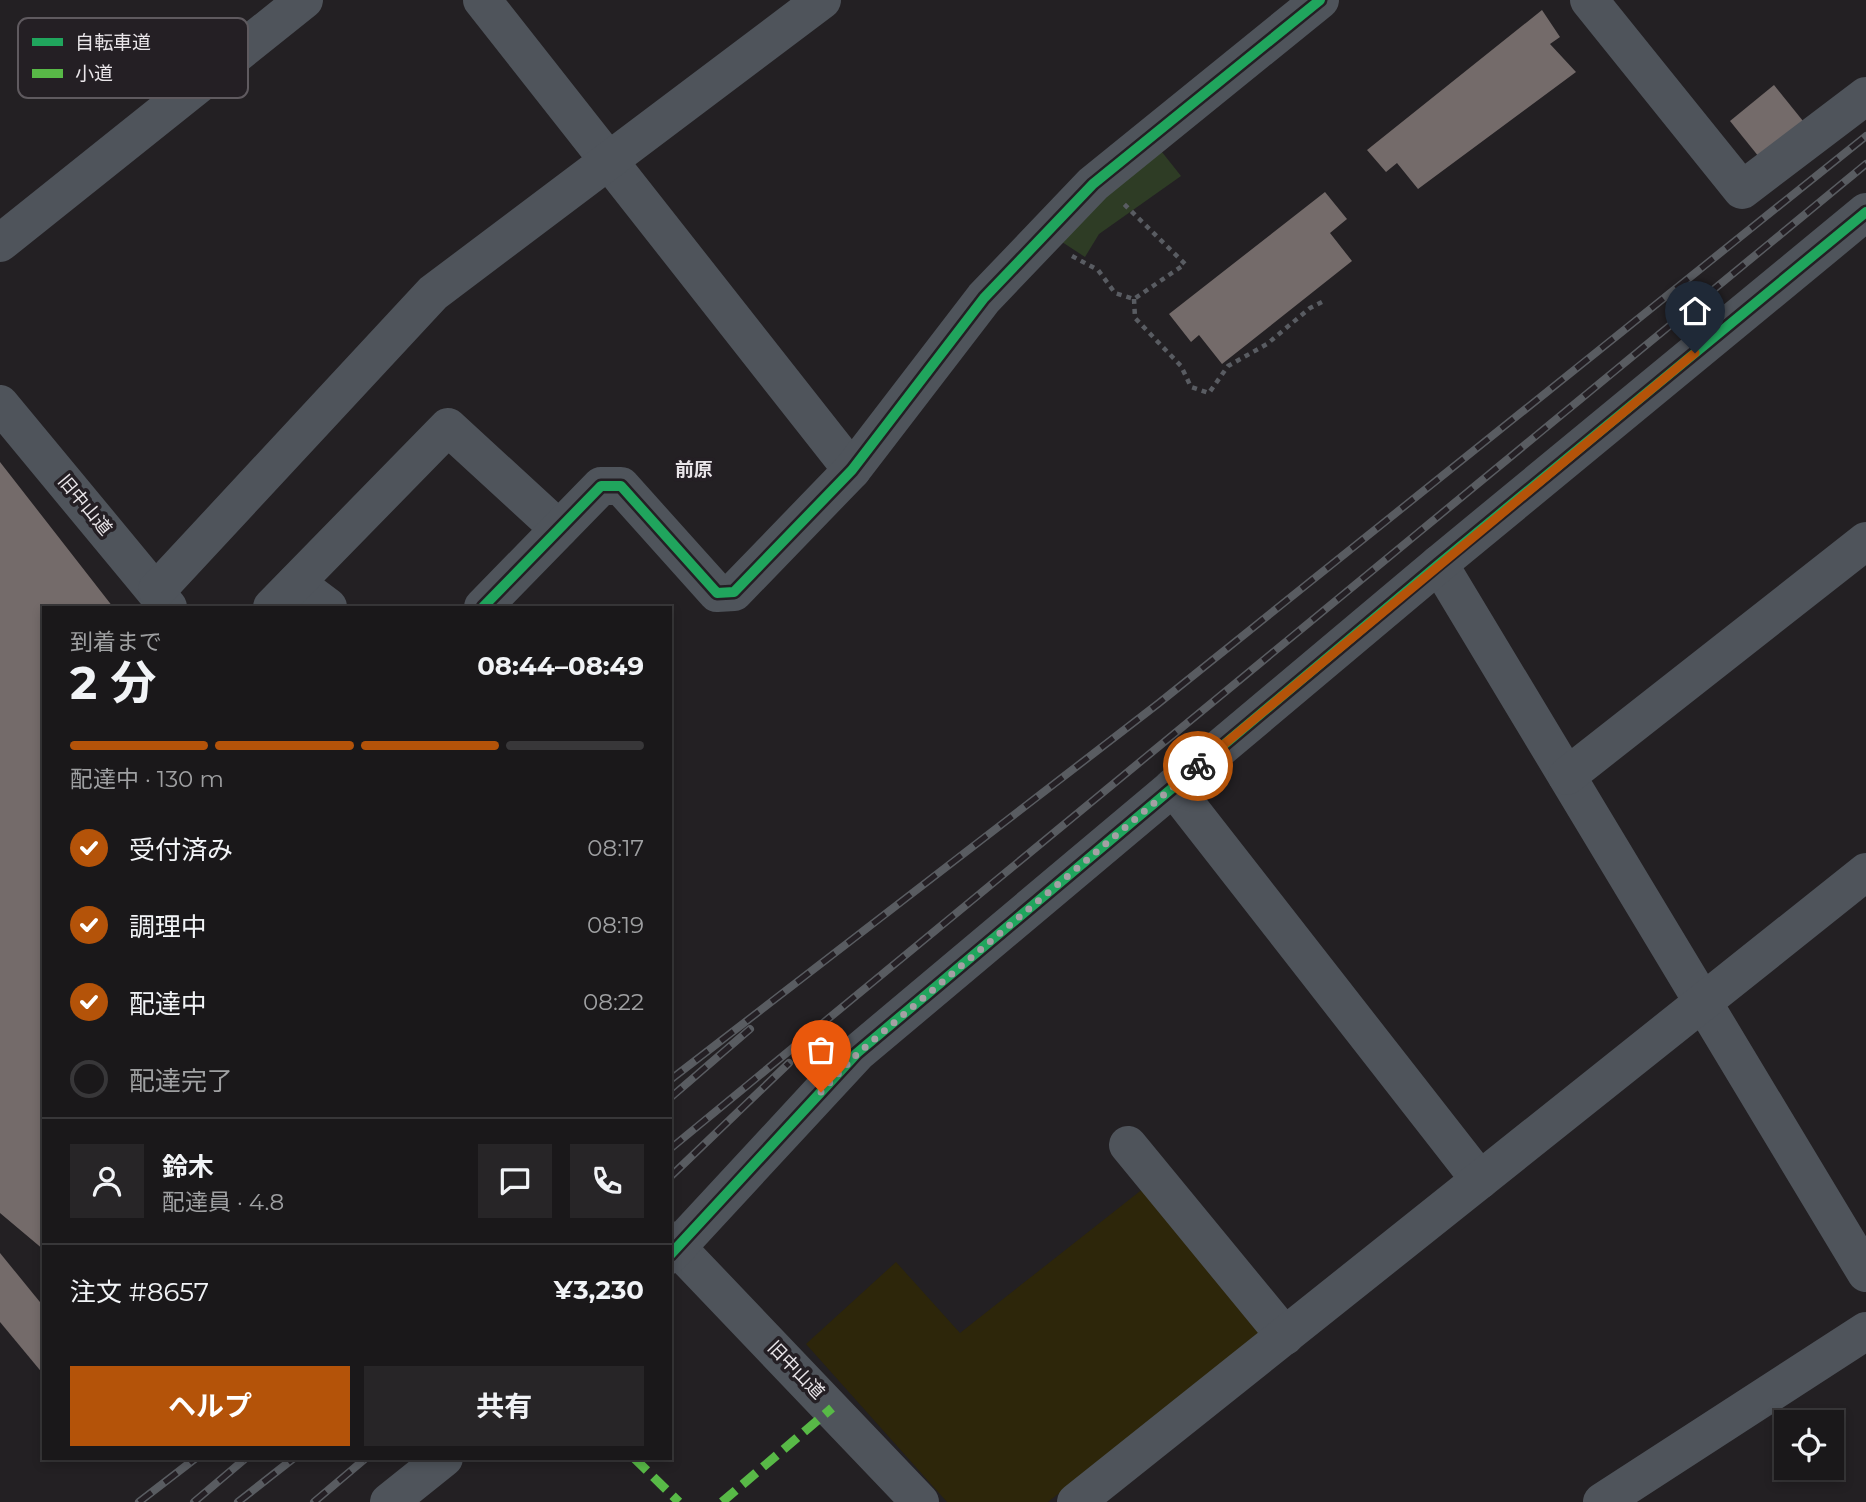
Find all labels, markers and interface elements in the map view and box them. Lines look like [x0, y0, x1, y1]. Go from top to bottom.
legend [18, 18, 248, 98]
text: 自転車道 [75, 31, 151, 54]
text: 小道 [75, 62, 113, 85]
pin [1665, 281, 1725, 353]
icon: home [1676, 292, 1714, 330]
district label: 前原 [675, 458, 713, 481]
street label: 旧中山道 [53, 470, 117, 540]
text: 到着まで [70, 628, 162, 656]
text: 08:44–08:49 [477, 650, 644, 682]
text: 2 分 [70, 654, 156, 711]
courier [1163, 731, 1233, 801]
icon: bike [1179, 747, 1217, 785]
text: 配達中 · 130 m [70, 765, 224, 793]
icon: check [70, 829, 108, 867]
text: 受付済み [129, 834, 233, 866]
text: 08:17 [587, 834, 644, 862]
icon: check [70, 906, 108, 944]
text: 調理中 [129, 911, 207, 943]
text: 08:19 [587, 911, 644, 939]
icon: check [70, 983, 108, 1021]
text: 配達中 [129, 988, 207, 1020]
text: 08:22 [583, 988, 644, 1016]
pin [791, 1020, 851, 1092]
icon: bag [802, 1031, 840, 1069]
text: 配達完了 [129, 1065, 233, 1097]
button: person [70, 1144, 144, 1218]
button: chat [478, 1144, 552, 1218]
button: phone [570, 1144, 644, 1218]
text: 鈴木 [162, 1151, 214, 1183]
text: 配達員 · 4.8 [162, 1188, 284, 1216]
text: ¥3,230 [554, 1274, 644, 1306]
text: 注文 #8657 [70, 1276, 209, 1308]
street label: 旧中山道 [763, 1336, 829, 1404]
button: ヘルプ [70, 1366, 350, 1446]
button: 共有 [364, 1366, 644, 1446]
map controls [1774, 1410, 1844, 1480]
button: locate [1774, 1410, 1844, 1480]

